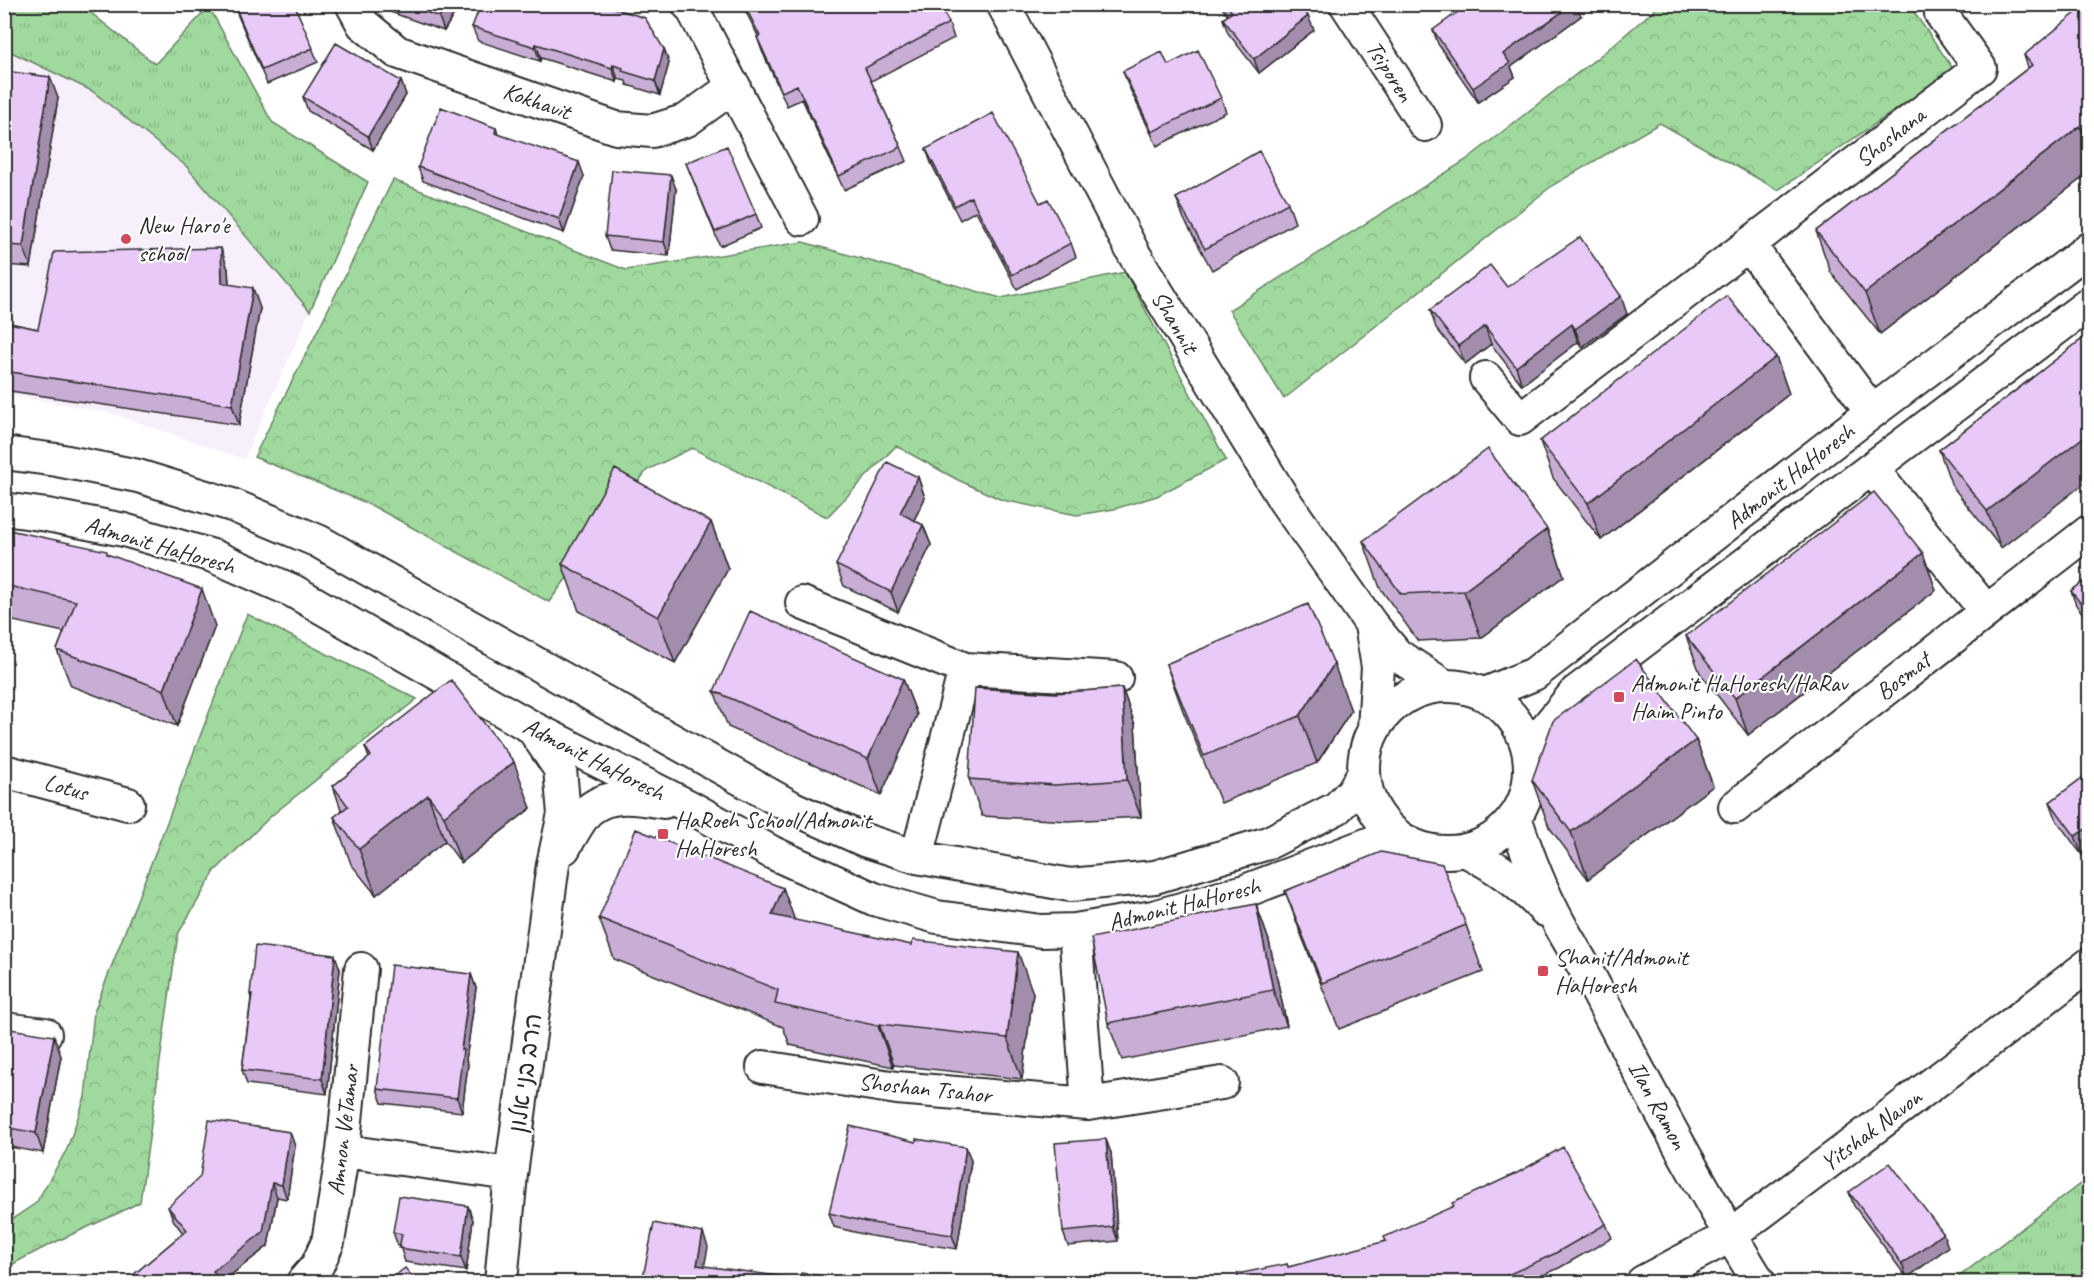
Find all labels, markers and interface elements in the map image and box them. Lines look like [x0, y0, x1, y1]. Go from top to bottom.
street label: Tsiporen [1359, 35, 1421, 108]
street label: Kokhavit [500, 76, 576, 127]
street label: Shoshana [1849, 99, 1933, 174]
place label: New Haro'e school [138, 210, 232, 268]
marker: New Haro'e school [119, 232, 133, 246]
street label: Shannit [1145, 285, 1206, 361]
street label: Admonit HaHoresh [1720, 415, 1862, 535]
street label: Admonit HaHoresh [81, 509, 240, 581]
street label: Bosmat [1870, 643, 1939, 707]
place label: Admonit HaHoresh/HaRav Haim Pinto [1631, 668, 1849, 726]
marker: Admonit HaHoresh/HaRav Haim Pinto [1612, 690, 1626, 704]
street label: Admonit HaHoresh [518, 710, 671, 808]
street label: Lotus [41, 767, 93, 808]
place label: HaRoeh School/Admonit HaHoresh [675, 805, 873, 863]
marker: HaRoeh School/Admonit HaHoresh [656, 827, 670, 841]
street label: Admonit HaHoresh [1105, 870, 1265, 937]
place label: Shanit/Admonit HaHoresh [1555, 942, 1690, 1000]
marker: Shanit/Admonit HaHoresh [1536, 964, 1550, 978]
street label: הרב בני אלון [502, 1011, 548, 1135]
street label: Ilan Ramon [1622, 1056, 1695, 1155]
street label: Amnon VeTamar [320, 1061, 366, 1197]
street label: Shoshan Tsahor [857, 1066, 995, 1110]
street label: Yitshak Navon [1814, 1081, 1929, 1178]

